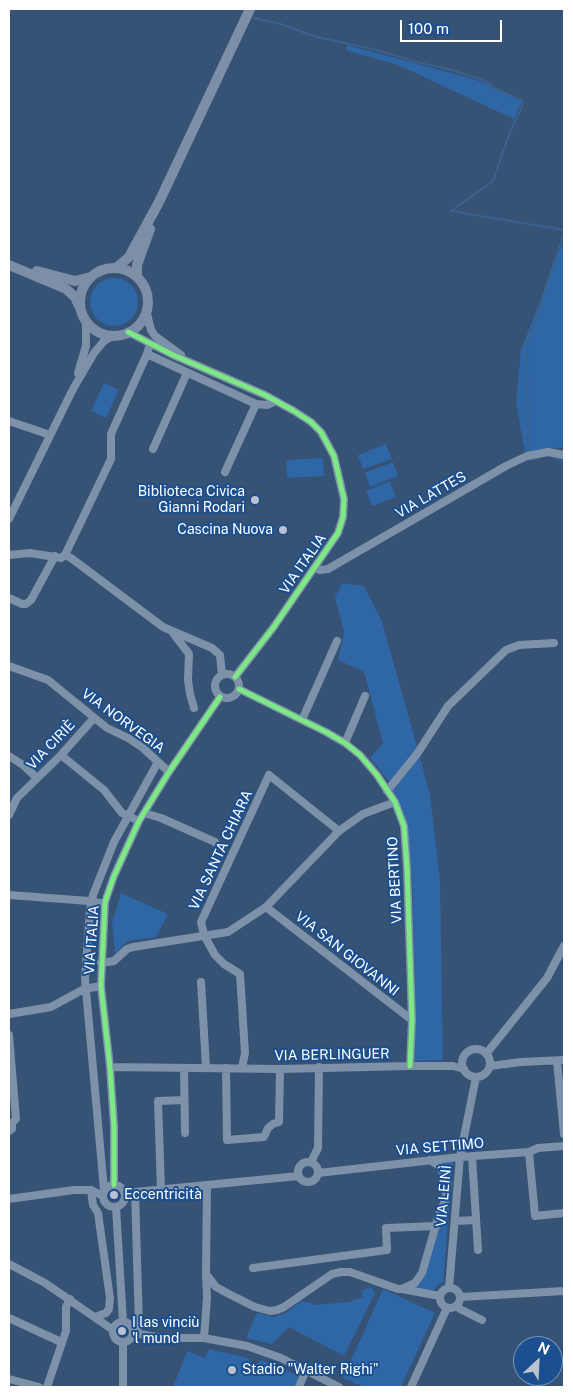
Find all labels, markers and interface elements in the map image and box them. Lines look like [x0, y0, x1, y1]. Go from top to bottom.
scale bar [403, 10, 506, 42]
text: 100 m [408, 20, 449, 37]
street label: VIA LATTES [393, 468, 469, 522]
place label: Biblioteca Civica Gianni Rodari [138, 484, 245, 516]
marker: Biblioteca Civica Gianni Rodari [249, 494, 261, 506]
place label: Cascina Nuova [177, 522, 273, 538]
marker: Cascina Nuova [277, 524, 289, 536]
street label: VIA ITALIA [276, 531, 330, 597]
street label: VIA NORVEGIA [78, 685, 168, 757]
street label: VIA CIRIÈ [23, 717, 79, 773]
street label: VIA SANTA CHIARA [186, 787, 256, 913]
street label: VIA BERTINO [384, 836, 406, 924]
street label: VIA ITALIA [81, 905, 103, 975]
street label: VIA SAN GIOVANNI [292, 908, 402, 1000]
street label: VIA BERLINGUER [274, 1046, 390, 1064]
street label: VIA SETTIMO [395, 1135, 485, 1159]
street label: VIA LEINÌ [433, 1164, 455, 1228]
place label: Eccentricità [124, 1187, 202, 1203]
marker: Eccentricità [108, 1189, 120, 1201]
place label: I las vinciù 'l mund [132, 1315, 200, 1348]
marker: I las vinciù 'l mund [116, 1325, 128, 1337]
north arrow [513, 1336, 563, 1386]
text: N [536, 1339, 552, 1358]
place label: Stadio "Walter Righi" [242, 1362, 379, 1378]
marker: Stadio "Walter Righi" [226, 1364, 238, 1376]

